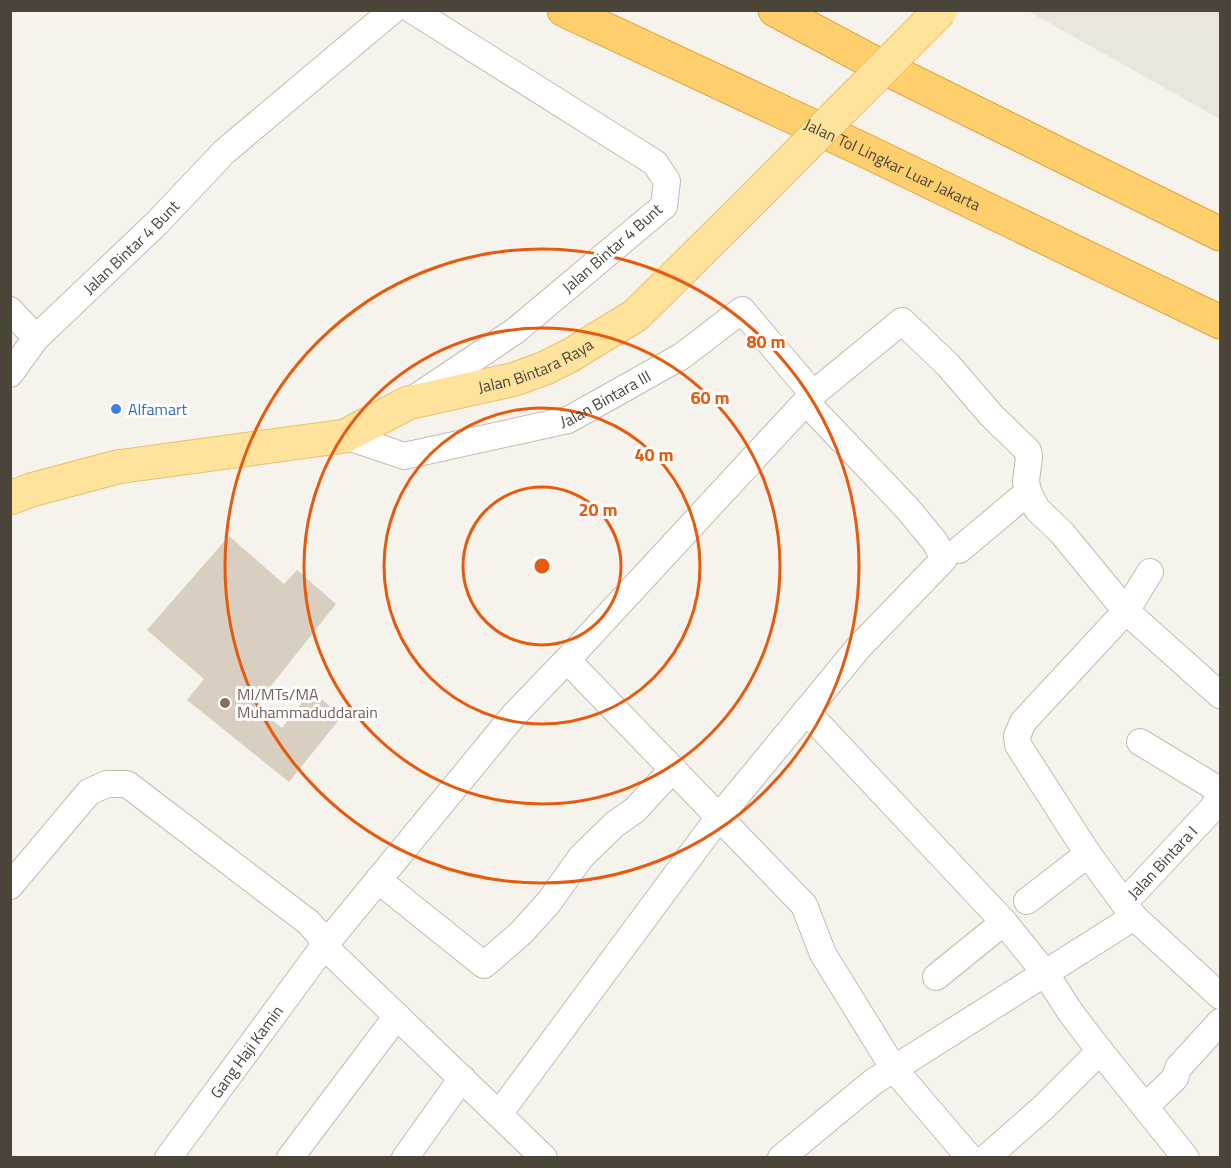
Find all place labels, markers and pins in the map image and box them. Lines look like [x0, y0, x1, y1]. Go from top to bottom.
place label: Alfamart [128, 397, 187, 421]
marker: Alfamart [109, 402, 123, 416]
centre of rings [532, 556, 552, 576]
place label: MI/MTs/MA Muhammaduddarain [237, 682, 378, 724]
marker: MI/MTs/MA Muhammaduddarain [218, 696, 232, 710]

